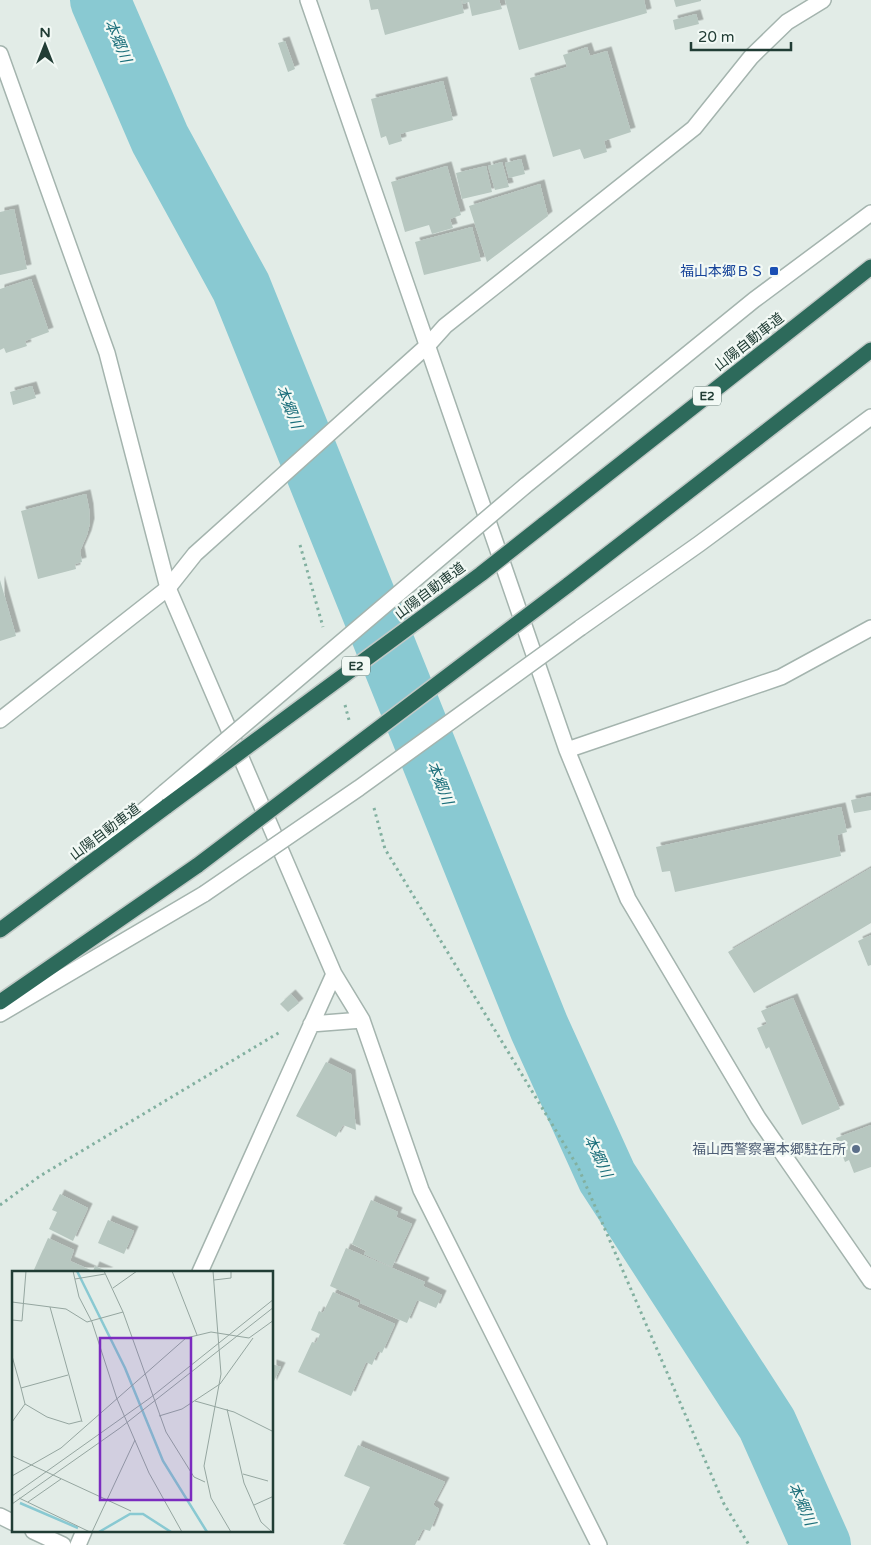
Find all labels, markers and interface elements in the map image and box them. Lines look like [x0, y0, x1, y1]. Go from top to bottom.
water label: 本郷川 [101, 17, 136, 67]
north arrow [20, 20, 70, 70]
scale bar [691, 20, 791, 52]
text: N [39, 24, 51, 41]
text: 20 m [698, 28, 735, 46]
place label: 福山本郷ＢＳ [680, 263, 764, 280]
marker: 福山本郷ＢＳ [768, 265, 780, 277]
street label: 山陽自動車道 [711, 309, 787, 375]
water label: 本郷川 [272, 383, 307, 433]
road number: E2 [693, 386, 721, 406]
street label: 山陽自動車道 [391, 559, 469, 623]
road number: E2 [342, 656, 370, 676]
water label: 本郷川 [423, 759, 458, 809]
street label: 山陽自動車道 [66, 800, 144, 864]
water label: 本郷川 [580, 1132, 617, 1182]
place label: 福山西警察署本郷駐在所 [692, 1141, 846, 1158]
marker: 福山西警察署本郷駐在所 [850, 1143, 862, 1155]
inset map [12, 1271, 274, 1532]
water label: 本郷川 [785, 1480, 820, 1530]

